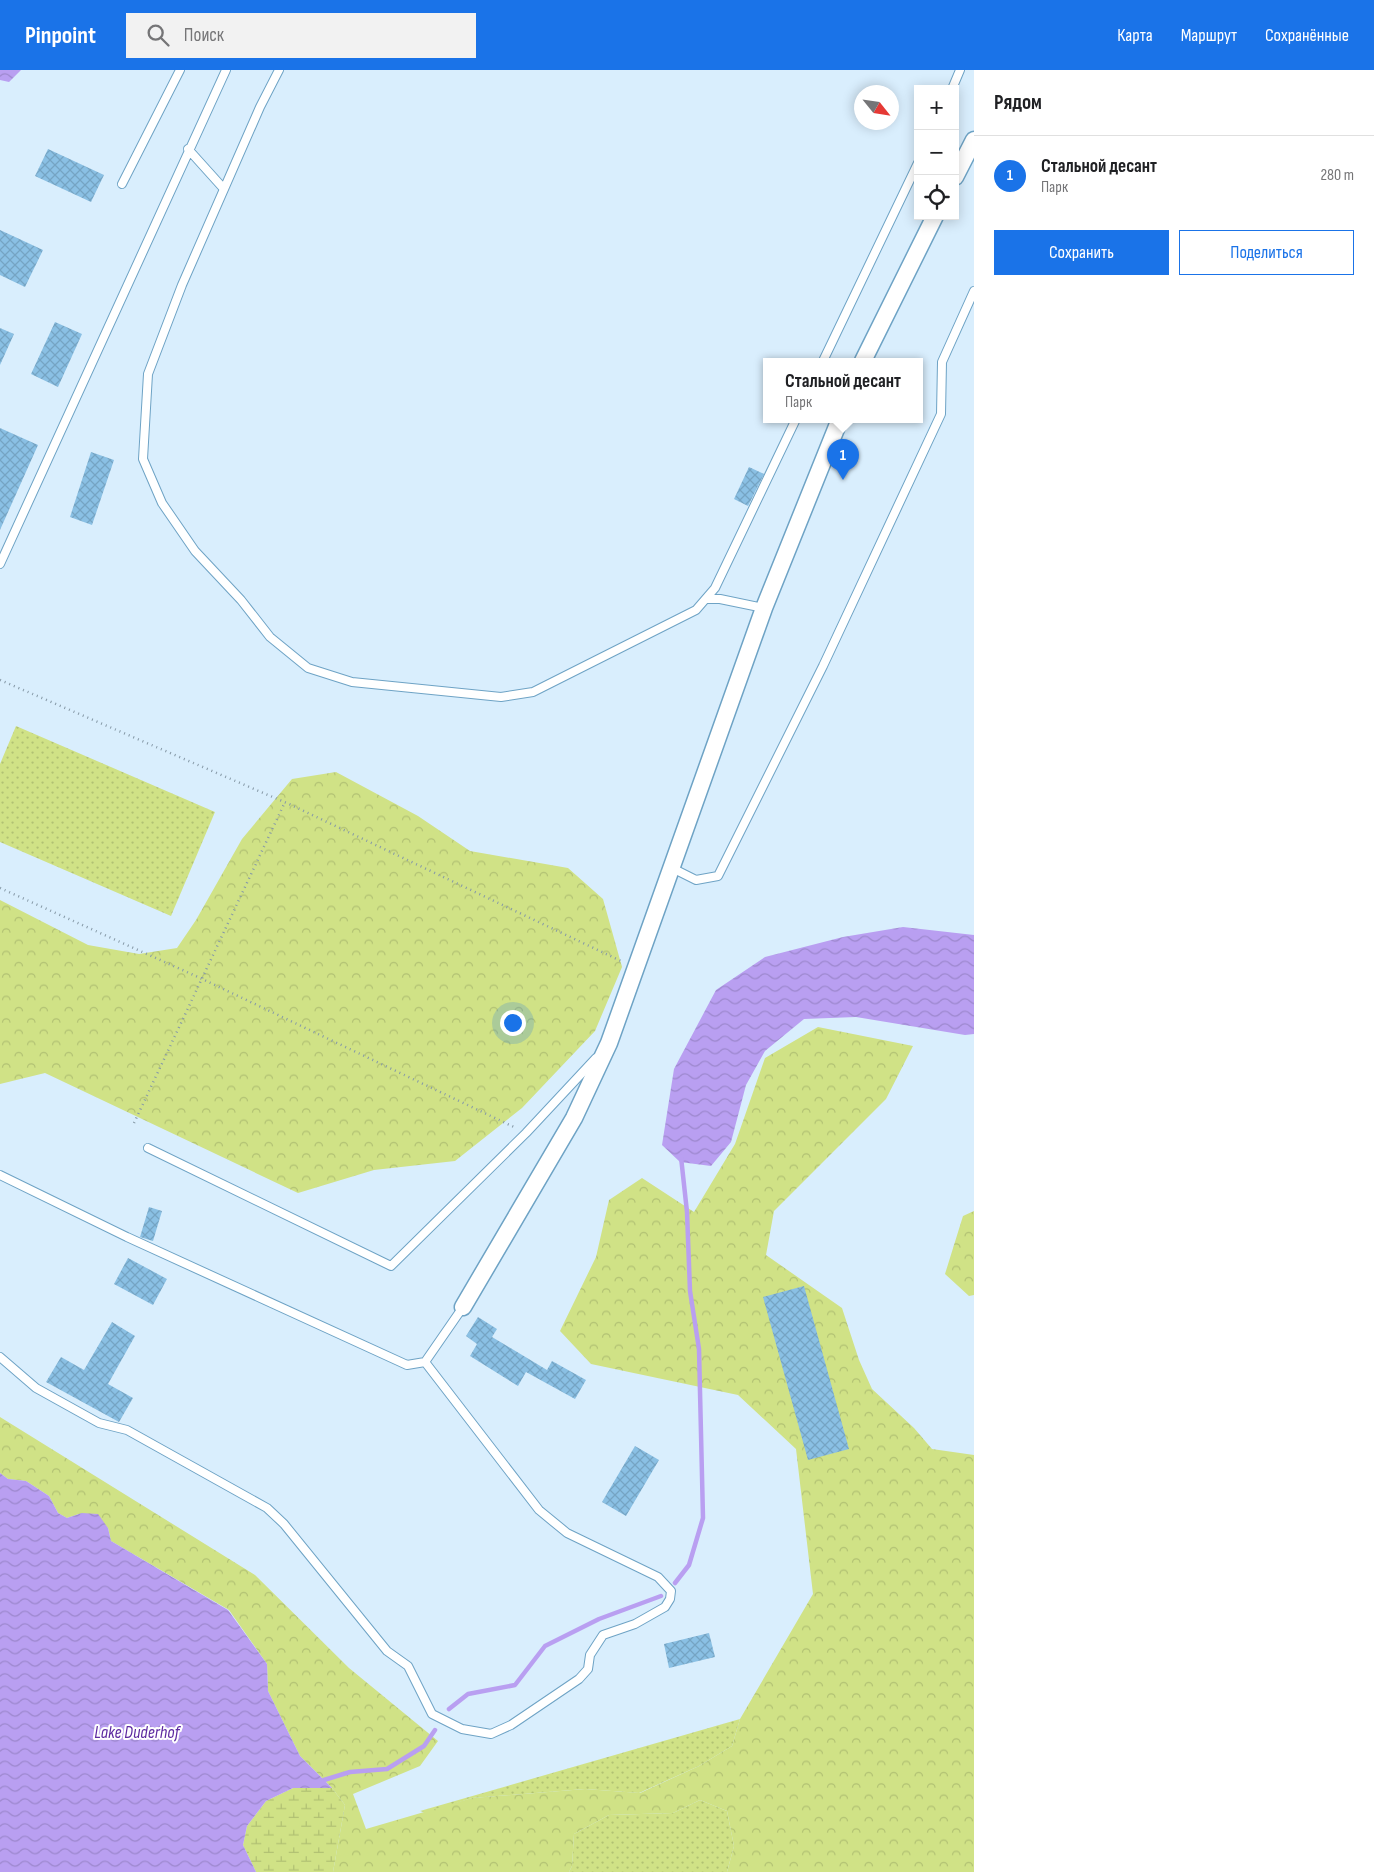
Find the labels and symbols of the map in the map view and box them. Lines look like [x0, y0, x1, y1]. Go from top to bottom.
north arrow [854, 85, 899, 130]
pin: 1 [827, 439, 859, 480]
your location [500, 1010, 526, 1036]
water label: Lake Duderhof [94, 1722, 182, 1743]

